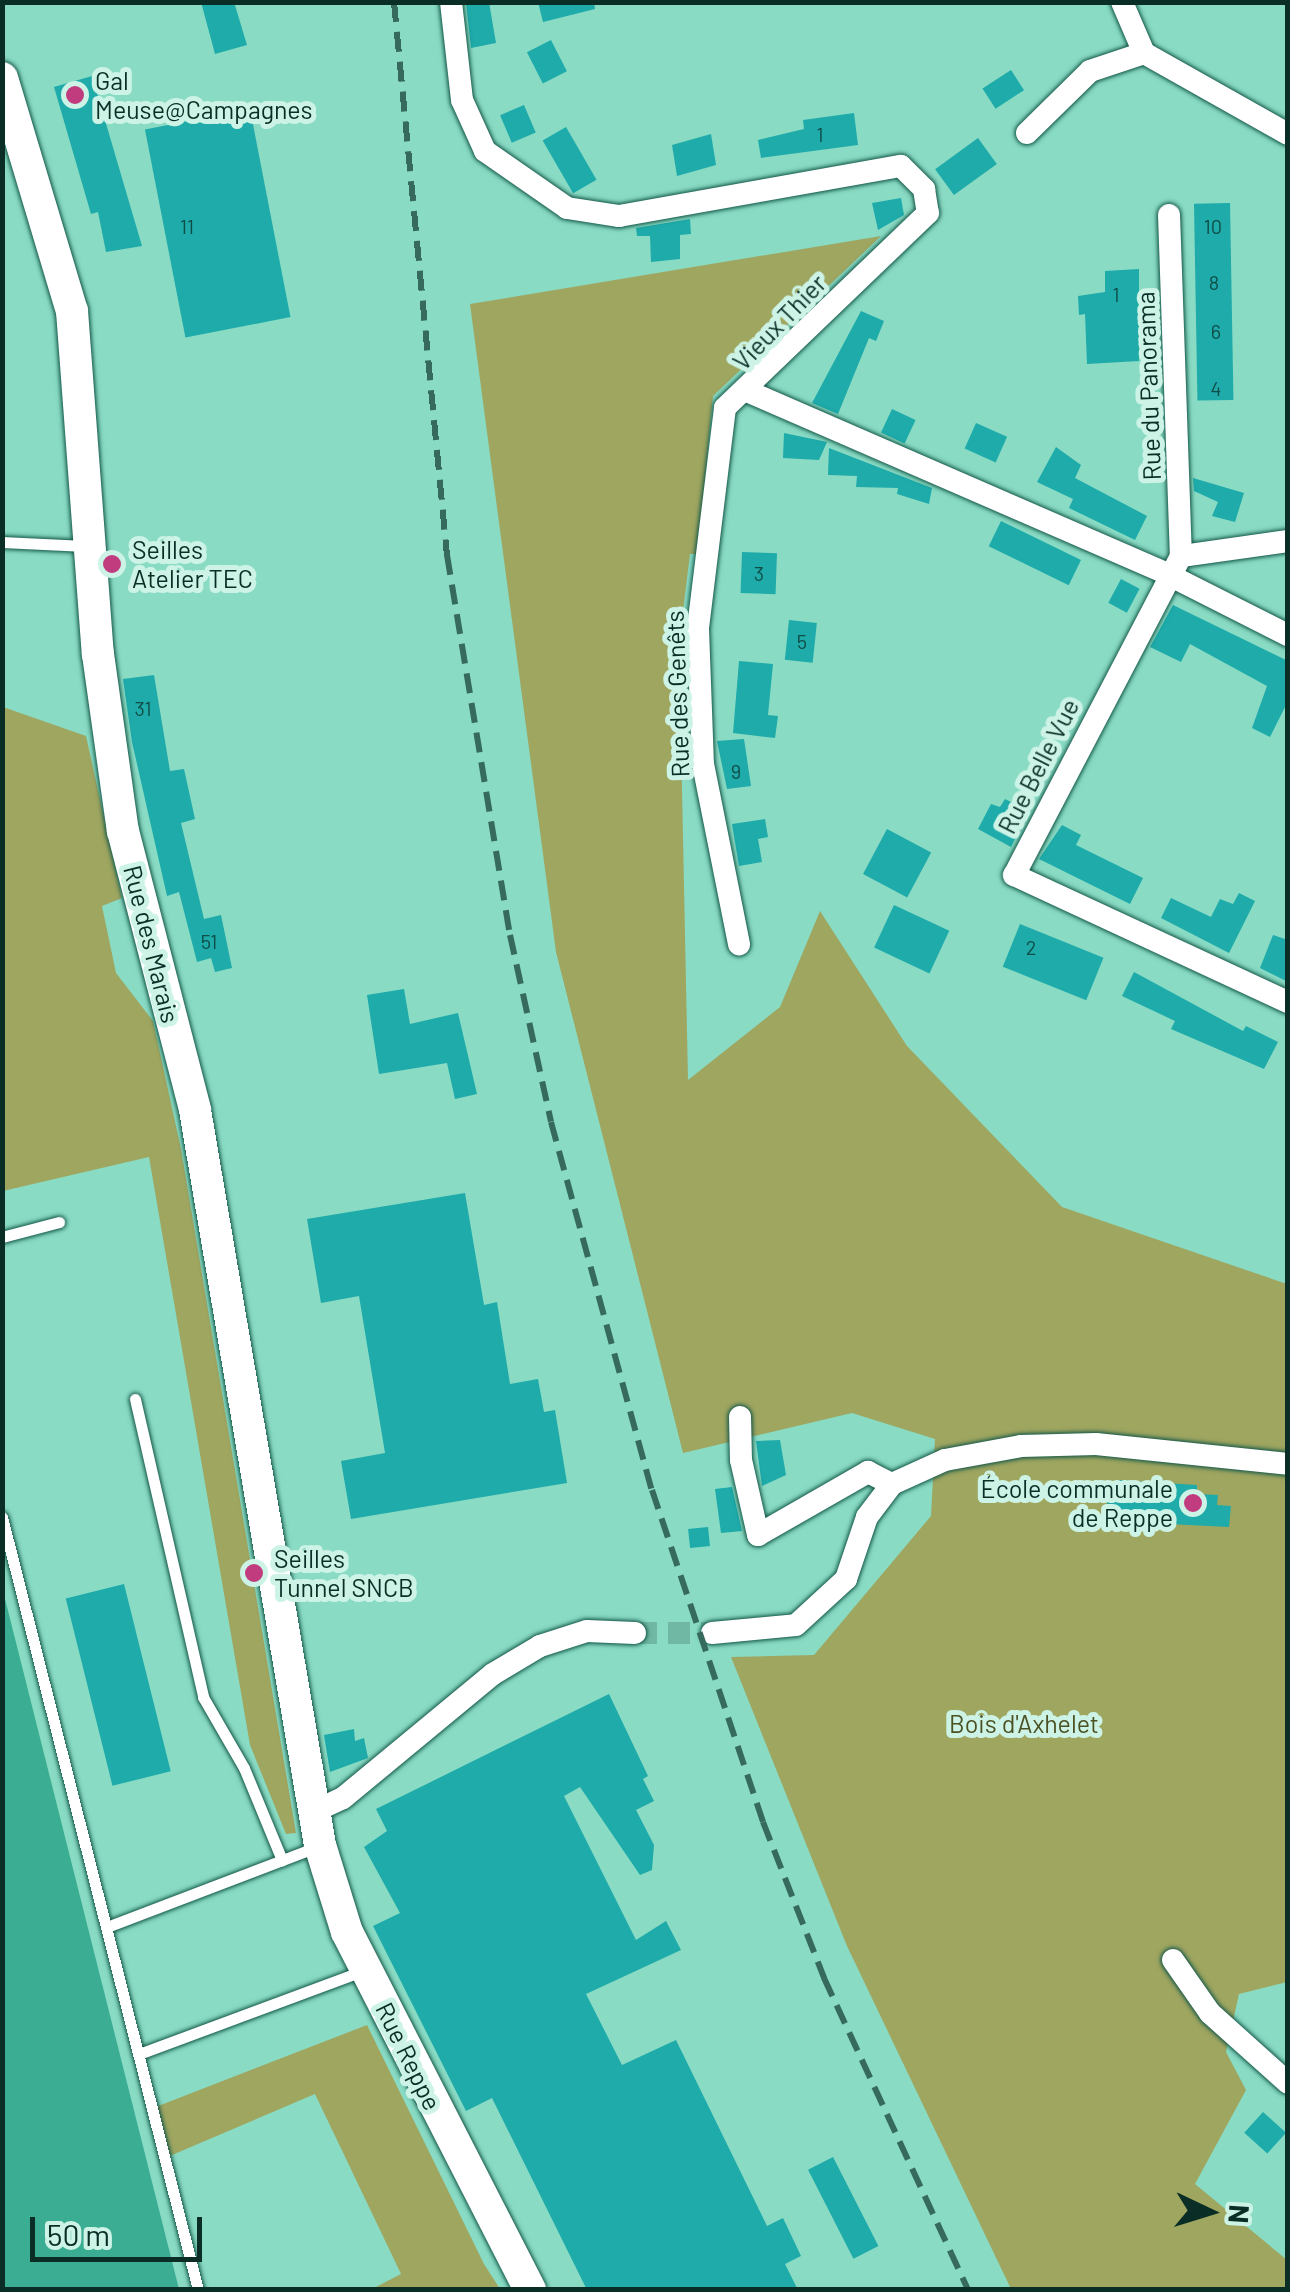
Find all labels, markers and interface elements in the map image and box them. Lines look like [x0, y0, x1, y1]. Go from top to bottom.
place label: Gal Meuse@Campagnes [95, 66, 312, 125]
marker: Gal Meuse@Campagnes [64, 84, 86, 106]
house number: 1 [817, 122, 823, 146]
house number: 11 [180, 214, 194, 238]
house number: 10 [1204, 214, 1222, 238]
street label: Vieux Thier [726, 268, 832, 376]
house number: 8 [1209, 270, 1219, 294]
house number: 1 [1113, 282, 1119, 306]
street label: Rue du Panorama [1130, 291, 1166, 481]
house number: 6 [1211, 319, 1221, 343]
house number: 4 [1210, 376, 1222, 400]
place label: Seilles Atelier TEC [132, 535, 253, 594]
marker: Seilles Atelier TEC [101, 553, 123, 575]
house number: 3 [754, 561, 764, 585]
street label: Rue des Genêts [659, 610, 695, 778]
house number: 5 [797, 629, 807, 653]
street label: Rue Belle Vue [991, 694, 1085, 838]
house number: 31 [134, 696, 152, 720]
house number: 9 [731, 759, 741, 783]
street label: Rue des Marais [118, 862, 186, 1026]
house number: 51 [201, 929, 217, 953]
house number: 2 [1026, 935, 1036, 959]
place label: École communale de Reppe [981, 1474, 1173, 1533]
marker: École communale de Reppe [1182, 1492, 1204, 1514]
place label: Seilles Tunnel SNCB [274, 1544, 414, 1603]
marker: Seilles Tunnel SNCB [243, 1562, 265, 1584]
park label: Bois d'Axhelet [949, 1708, 1099, 1738]
street label: Rue Reppe [370, 1997, 448, 2115]
north arrow [1160, 2162, 1260, 2262]
scale bar [35, 2197, 208, 2259]
text: N [1222, 2204, 1258, 2225]
text: 50 m [47, 2216, 110, 2252]

